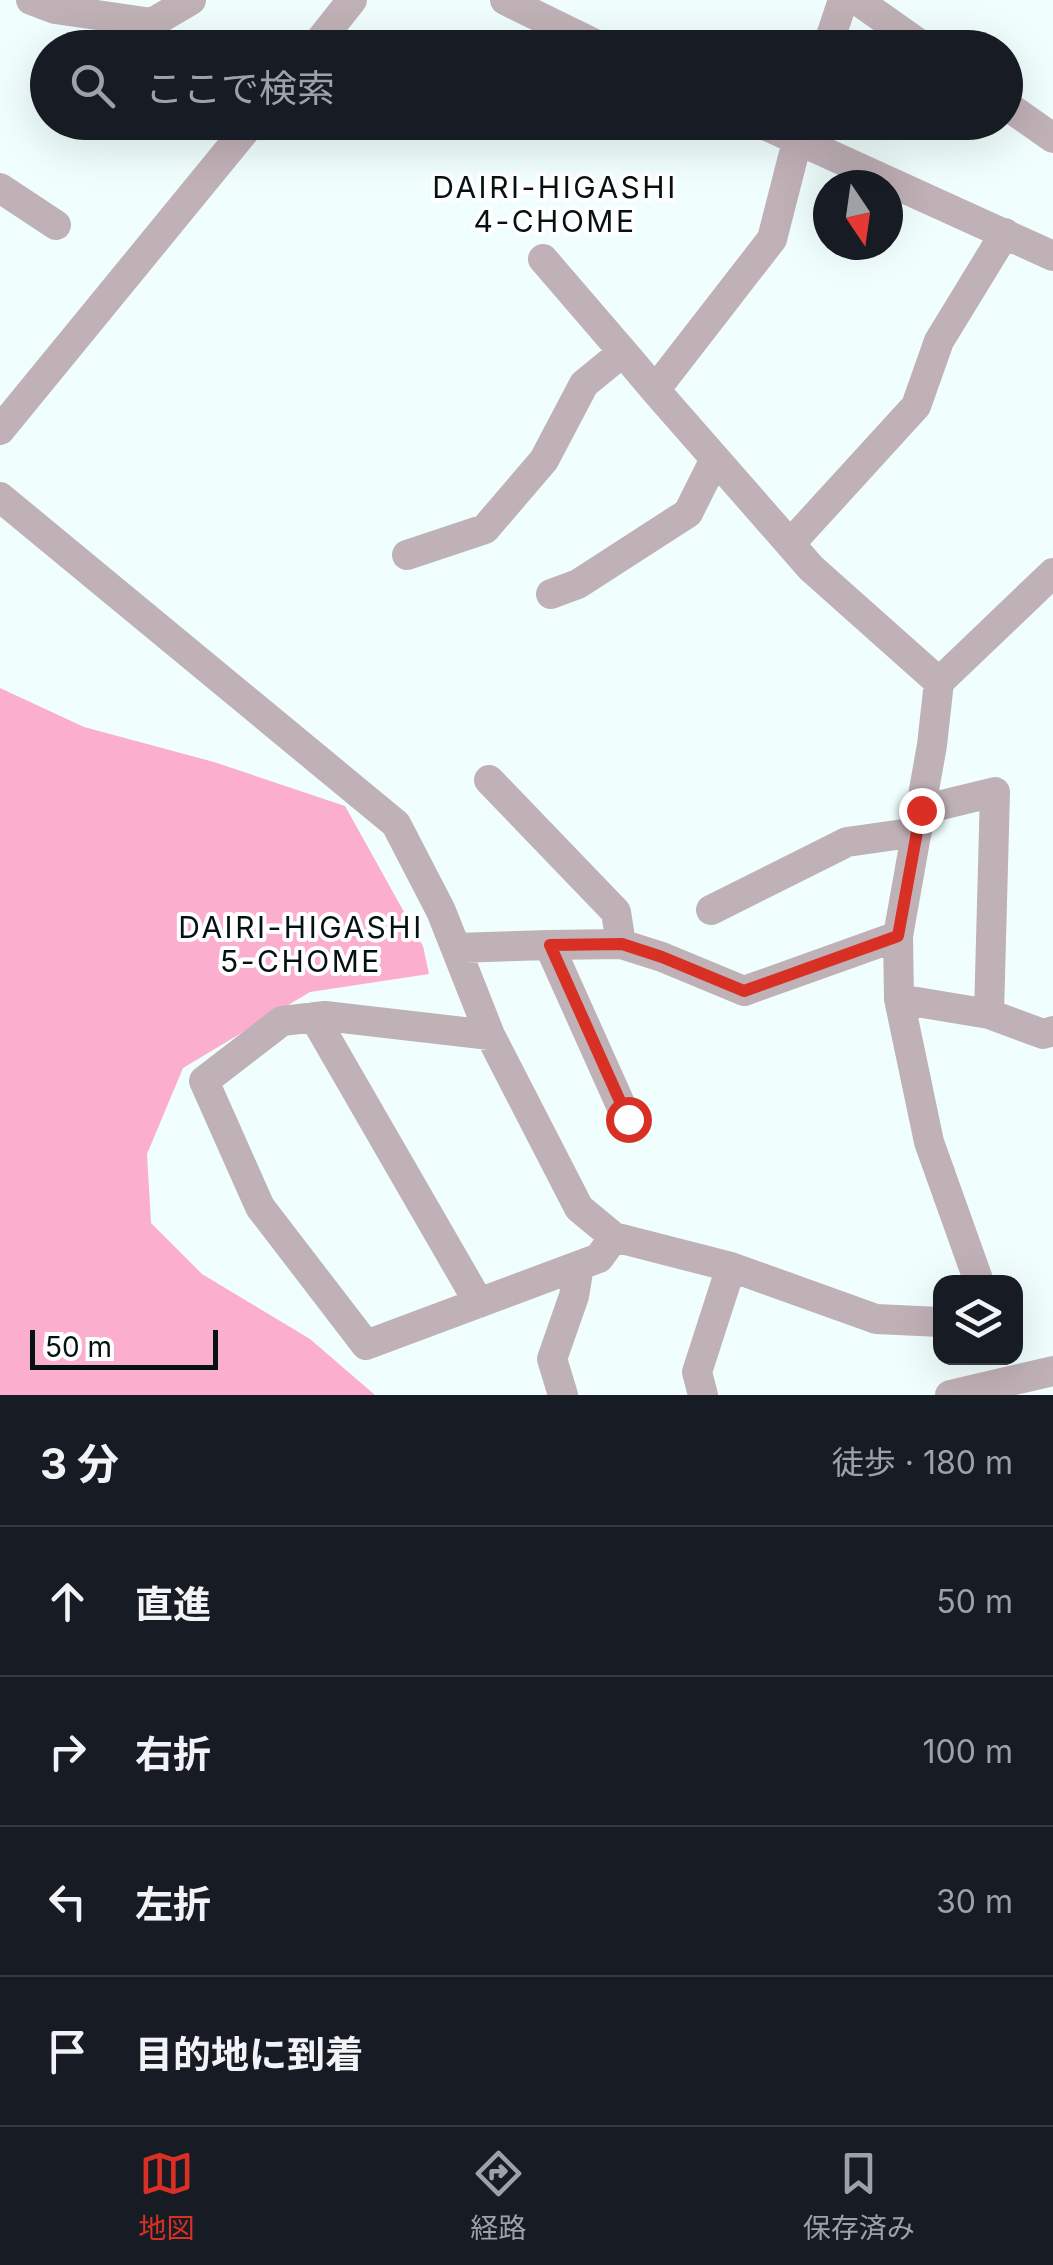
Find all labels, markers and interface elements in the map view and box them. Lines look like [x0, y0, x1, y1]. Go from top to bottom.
search box [30, 30, 1023, 140]
icon: search [65, 58, 120, 113]
text: ここで検索 [145, 65, 335, 111]
district label: DAIRI-HIGASHI 4-CHOME [432, 169, 678, 239]
north arrow [813, 170, 903, 260]
route end [899, 788, 945, 834]
district label: DAIRI-HIGASHI 5-CHOME [178, 909, 424, 979]
route start [606, 1097, 652, 1143]
map controls [933, 1275, 1023, 1365]
button: layers [933, 1275, 1023, 1365]
scale bar [30, 1325, 218, 1370]
text: 50 m [45, 1330, 112, 1364]
text: 3 分 [40, 1438, 119, 1489]
text: 徒歩 · 180 m [832, 1443, 1013, 1482]
icon: ahead [40, 1574, 95, 1629]
text: 直進 [135, 1581, 211, 1627]
text: 50 m [936, 1582, 1013, 1621]
icon: right [40, 1724, 95, 1779]
text: 右折 [135, 1731, 211, 1777]
text: 100 m [923, 1732, 1013, 1771]
icon: left [40, 1874, 95, 1929]
text: 左折 [135, 1881, 211, 1927]
text: 30 m [936, 1882, 1013, 1921]
icon: arrive [40, 2024, 95, 2079]
text: 目的地に到着 [135, 2031, 363, 2077]
tab: 地図 [138, 2146, 194, 2246]
tab: 経路 [470, 2146, 527, 2246]
tab: 保存済み [803, 2146, 915, 2246]

